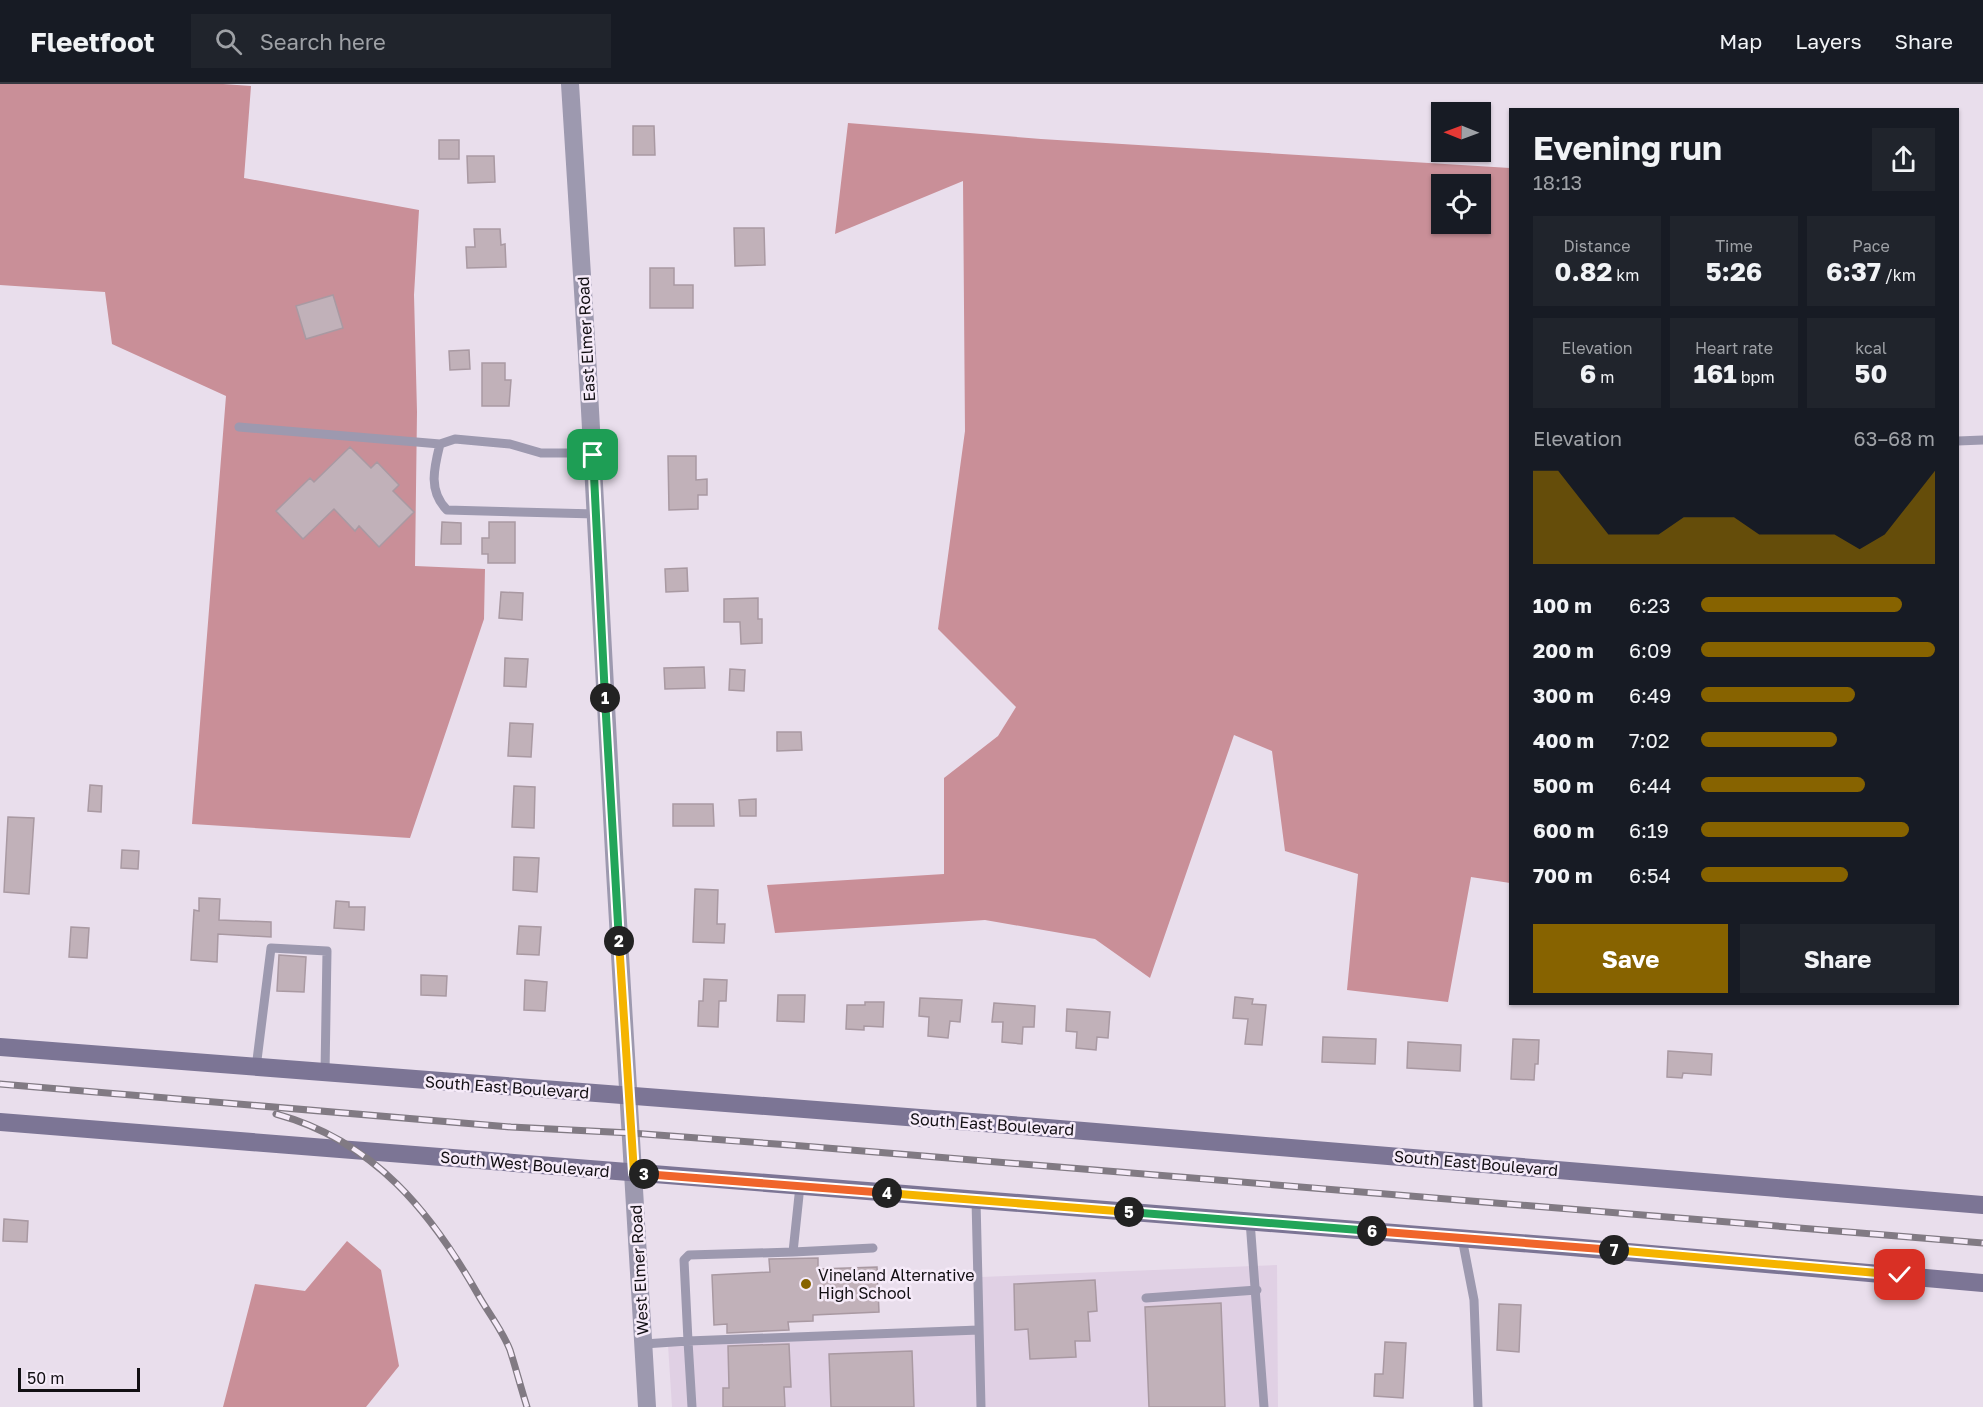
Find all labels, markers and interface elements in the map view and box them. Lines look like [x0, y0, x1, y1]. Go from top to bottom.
search box [191, 14, 611, 68]
text: Fleetfoot [30, 25, 155, 58]
icon: search [212, 25, 245, 58]
text: Search here [260, 28, 386, 55]
text: Map [1719, 28, 1762, 54]
text: Layers [1795, 28, 1862, 54]
text: Share [1895, 28, 1953, 54]
north arrow [1431, 102, 1491, 162]
map controls [1431, 102, 1491, 234]
text: Evening run [1533, 128, 1722, 167]
button: share [1872, 128, 1935, 191]
text: 18:13 [1533, 170, 1582, 194]
button: locate [1431, 174, 1491, 234]
text: Distance [1563, 236, 1631, 256]
text: Time [1715, 236, 1753, 256]
text: Pace [1852, 236, 1890, 256]
text: 0.82 [1555, 256, 1612, 287]
text: 5:26 [1706, 256, 1762, 287]
text: 6:37 [1826, 256, 1881, 287]
text: km [1612, 265, 1639, 285]
text: /km [1881, 265, 1916, 285]
street label: East Elmer Road [573, 276, 599, 402]
text: Elevation [1561, 338, 1633, 358]
text: Heart rate [1695, 338, 1773, 358]
text: kcal [1855, 338, 1887, 358]
text: 6 [1580, 358, 1596, 389]
text: 161 [1693, 358, 1737, 389]
text: 50 [1855, 358, 1887, 389]
text: m [1596, 367, 1614, 387]
text: bpm [1737, 367, 1775, 387]
text: Elevation [1533, 426, 1622, 450]
text: 63–68 m [1854, 426, 1935, 450]
pin [567, 429, 618, 480]
icon: arrive [576, 438, 609, 471]
text: 100 m [1533, 593, 1592, 617]
text: 6:23 [1629, 593, 1670, 617]
text: 200 m [1533, 638, 1594, 662]
text: 6:09 [1629, 638, 1672, 662]
pin: 1 [590, 683, 620, 713]
text: 300 m [1533, 683, 1594, 707]
text: 6:49 [1629, 683, 1671, 707]
text: 1 [601, 688, 609, 708]
text: 400 m [1533, 728, 1594, 752]
text: 7:02 [1629, 728, 1670, 752]
text: 500 m [1533, 773, 1594, 797]
text: 6:44 [1629, 773, 1672, 797]
text: 600 m [1533, 818, 1594, 842]
text: 6:19 [1629, 818, 1669, 842]
text: 700 m [1533, 863, 1592, 887]
text: 6:54 [1629, 863, 1671, 887]
button: Save [1533, 924, 1728, 993]
button: Share [1740, 924, 1935, 993]
pin: 2 [604, 926, 634, 956]
text: 2 [614, 931, 624, 951]
street label: South East Boulevard [424, 1071, 590, 1103]
street label: South East Boulevard [909, 1108, 1075, 1140]
street label: South East Boulevard [1393, 1146, 1559, 1180]
street label: South West Boulevard [439, 1147, 611, 1181]
pin: 3 [629, 1159, 659, 1189]
text: 3 [639, 1164, 649, 1184]
pin: 4 [872, 1178, 902, 1208]
text: 4 [882, 1183, 892, 1203]
pin: 5 [1114, 1197, 1144, 1227]
text: 5 [1124, 1202, 1134, 1222]
street label: West Elmer Road [626, 1204, 652, 1336]
pin: 6 [1357, 1216, 1387, 1246]
text: 6 [1367, 1221, 1377, 1241]
pin: 7 [1599, 1235, 1629, 1265]
text: 7 [1610, 1240, 1618, 1260]
pin [1874, 1249, 1925, 1300]
icon: check [1883, 1258, 1916, 1291]
place label: Vineland Alternative High School [818, 1265, 974, 1303]
marker: Vineland Alternative High School [799, 1277, 813, 1291]
scale bar [18, 1365, 140, 1392]
text: 50 m [27, 1368, 64, 1388]

